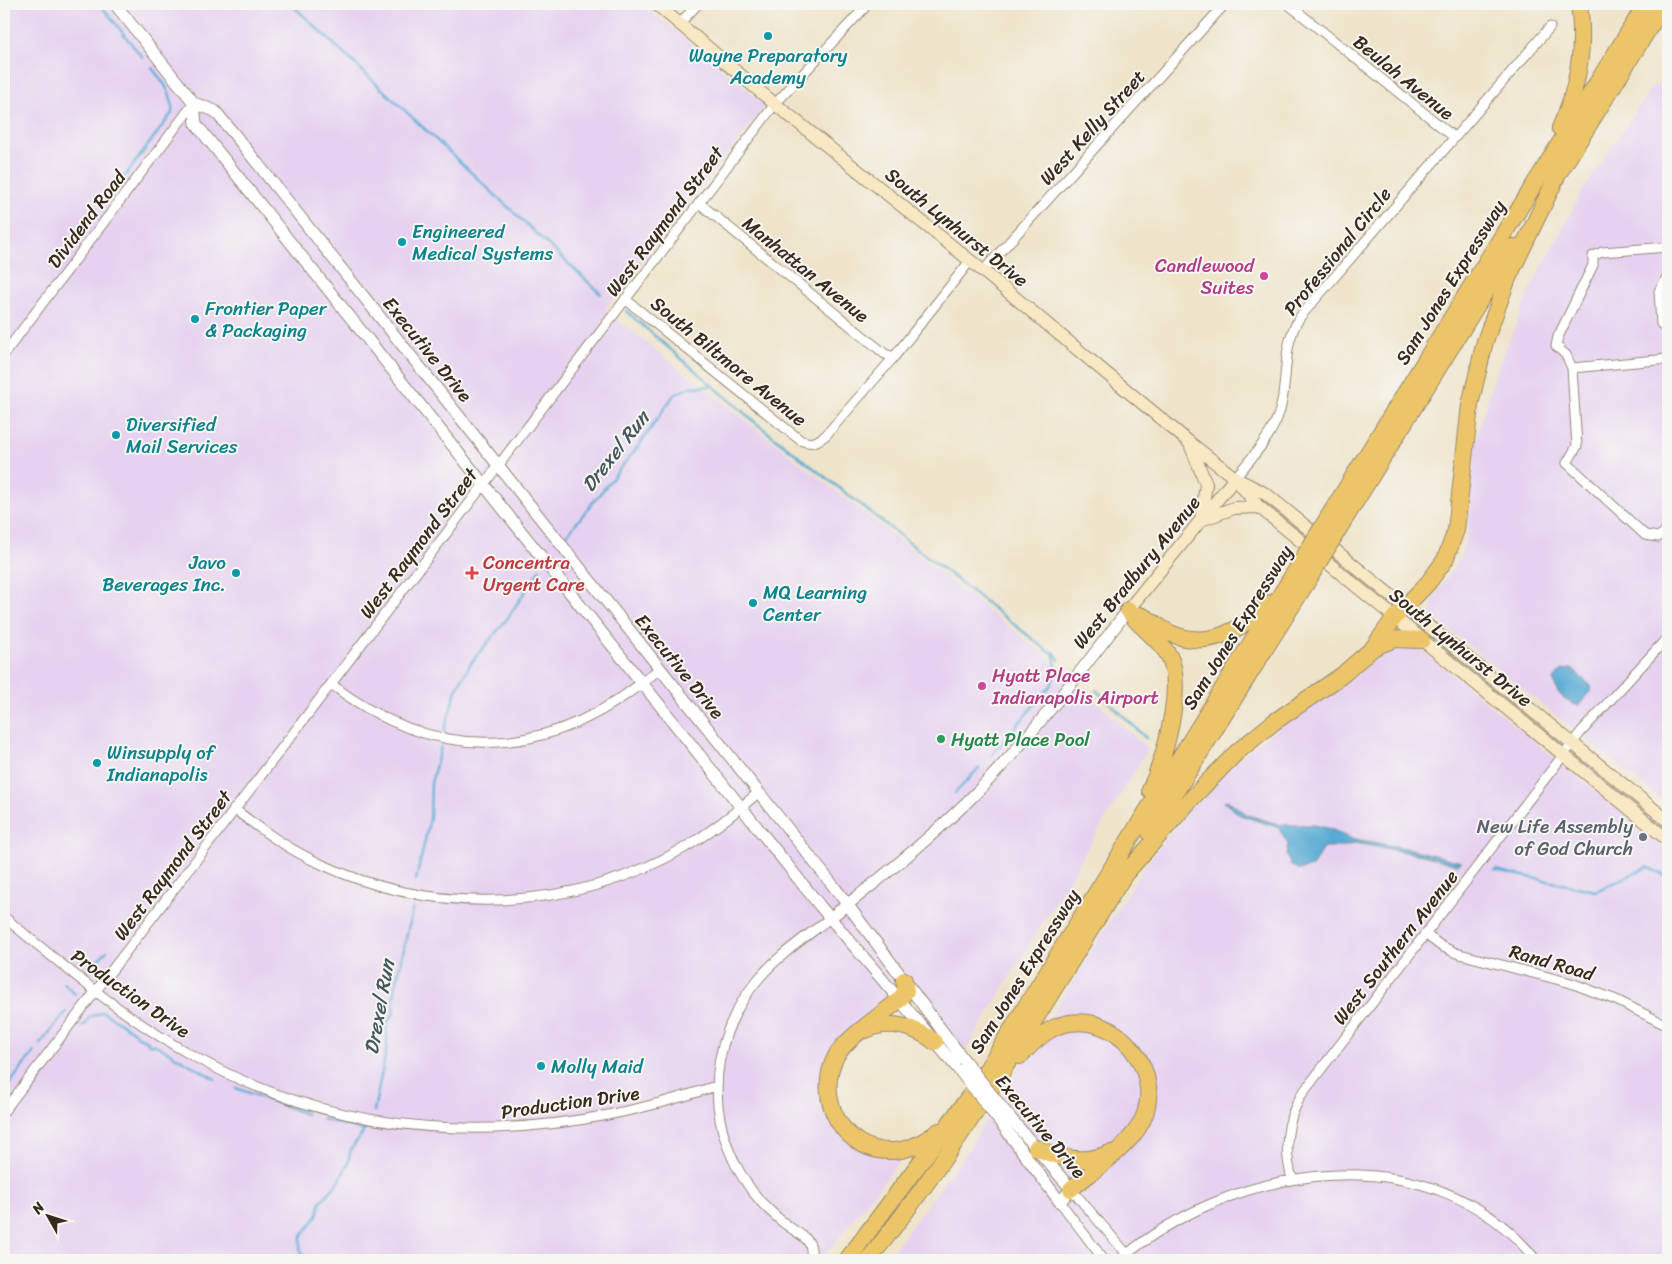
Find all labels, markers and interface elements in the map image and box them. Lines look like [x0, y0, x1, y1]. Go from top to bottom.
street label: Beulah Avenue [1346, 26, 1462, 129]
marker: Wayne Preparatory Academy [762, 30, 774, 42]
place label: Wayne Preparatory Academy [689, 39, 847, 94]
street label: West Kelly Street [1031, 62, 1154, 193]
street label: West Raymond Street [597, 138, 733, 304]
street label: South Lynhurst Drive [878, 159, 1036, 296]
street label: Dividend Road [38, 162, 135, 276]
street label: Professional Circle [1275, 179, 1400, 323]
street label: Sam Jones Expressway [1386, 193, 1515, 371]
street label: Manhattan Avenue [735, 208, 877, 331]
place label: Engineered Medical Systems [412, 215, 553, 270]
marker: Engineered Medical Systems [396, 236, 408, 248]
place label: Candlewood Suites [1155, 249, 1255, 304]
marker: Candlewood Suites [1258, 270, 1270, 282]
street label: South Biltmore Avenue [643, 288, 814, 435]
street label: Executive Drive [374, 289, 481, 410]
place label: Frontier Paper & Packaging [205, 292, 328, 347]
marker: Frontier Paper & Packaging [189, 313, 201, 325]
water label: Drexel Run [572, 401, 660, 500]
place label: Diversified Mail Services [126, 408, 238, 463]
marker: Diversified Mail Services [110, 429, 122, 441]
street label: West Raymond Street [351, 460, 487, 626]
street label: West Bradbury Avenue [1064, 488, 1209, 656]
street label: Sam Jones Expressway [1173, 538, 1302, 716]
place label: Javo Beverages Inc. [102, 546, 226, 601]
place label: Concentra Urgent Care [483, 546, 585, 601]
marker: Concentra Urgent Care [465, 566, 479, 580]
marker: Javo Beverages Inc. [230, 567, 242, 579]
place label: MQ Learning Center [763, 576, 867, 631]
street label: South Lynhurst Drive [1382, 579, 1540, 716]
marker: MQ Learning Center [747, 597, 759, 609]
street label: Executive Drive [626, 606, 733, 727]
place label: Hyatt Place Indianapolis Airport [991, 659, 1159, 714]
marker: Hyatt Place Indianapolis Airport [976, 680, 988, 692]
place label: Hyatt Place Pool [951, 723, 1090, 756]
marker: Hyatt Place Pool [935, 733, 947, 745]
place label: Winsupply of Indianapolis [106, 736, 217, 791]
marker: Winsupply of Indianapolis [91, 757, 103, 769]
street label: West Raymond Street [105, 782, 241, 948]
place label: New Life Assembly of God Church [1477, 810, 1633, 865]
marker: New Life Assembly of God Church [1637, 831, 1649, 843]
street label: West Southern Avenue [1324, 862, 1467, 1032]
street label: Sam Jones Expressway [960, 882, 1089, 1060]
street label: Rand Road [1505, 935, 1600, 991]
street label: Production Drive [64, 940, 197, 1047]
water label: Drexel Run [354, 955, 405, 1057]
place label: Molly Maid [551, 1050, 645, 1083]
marker: Molly Maid [535, 1060, 547, 1072]
street label: Executive Drive [987, 1066, 1095, 1186]
street label: Production Drive [499, 1076, 641, 1129]
north arrow [22, 1192, 72, 1242]
text: N [25, 1196, 51, 1221]

